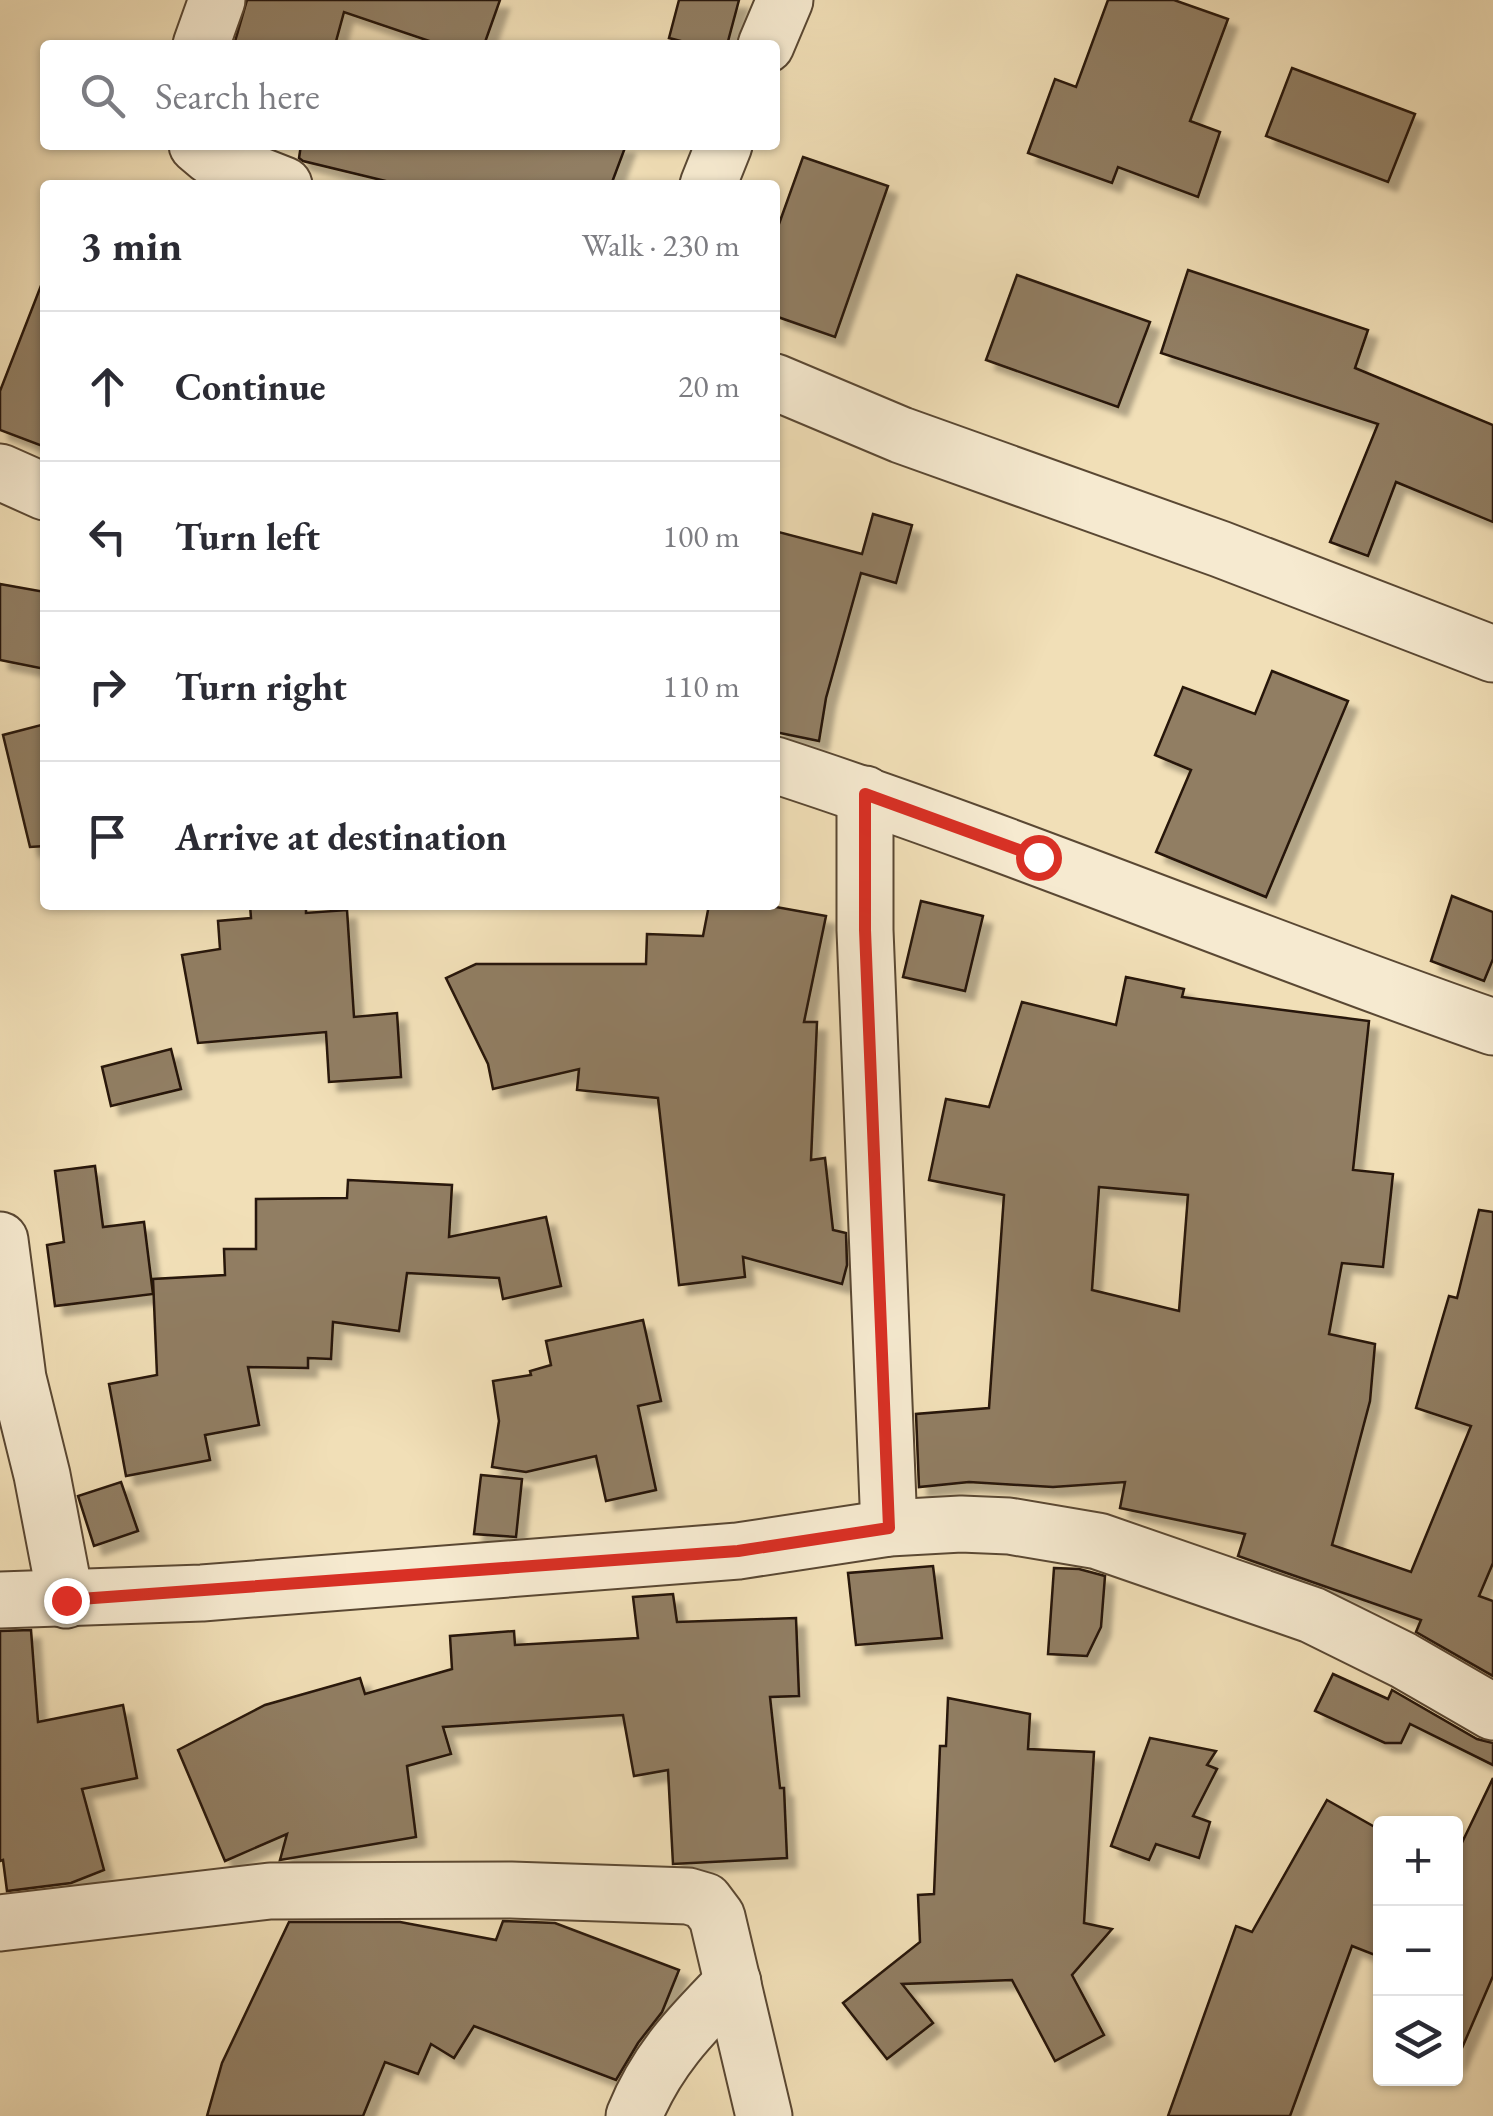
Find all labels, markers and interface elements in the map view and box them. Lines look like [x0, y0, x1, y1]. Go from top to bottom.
search box [40, 40, 780, 150]
icon: search [75, 68, 130, 123]
text: Search here [155, 71, 320, 120]
text: 3 min [80, 218, 182, 273]
text: Walk · 230 m [582, 224, 740, 266]
icon: ahead [80, 359, 135, 414]
text: Continue [175, 362, 326, 411]
text: 20 m [678, 365, 740, 407]
icon: left [80, 509, 135, 564]
text: Turn left [175, 512, 320, 561]
text: 100 m [663, 515, 740, 557]
icon: right [80, 659, 135, 714]
text: Turn right [175, 662, 347, 711]
text: 110 m [663, 665, 740, 707]
icon: arrive [80, 809, 135, 864]
text: Arrive at destination [175, 812, 507, 861]
route start [1016, 835, 1062, 881]
route end [44, 1578, 90, 1624]
map controls [1373, 1816, 1463, 2086]
button: + [1373, 1816, 1463, 1906]
button: − [1373, 1906, 1463, 1996]
button: layers [1373, 1996, 1463, 2086]

